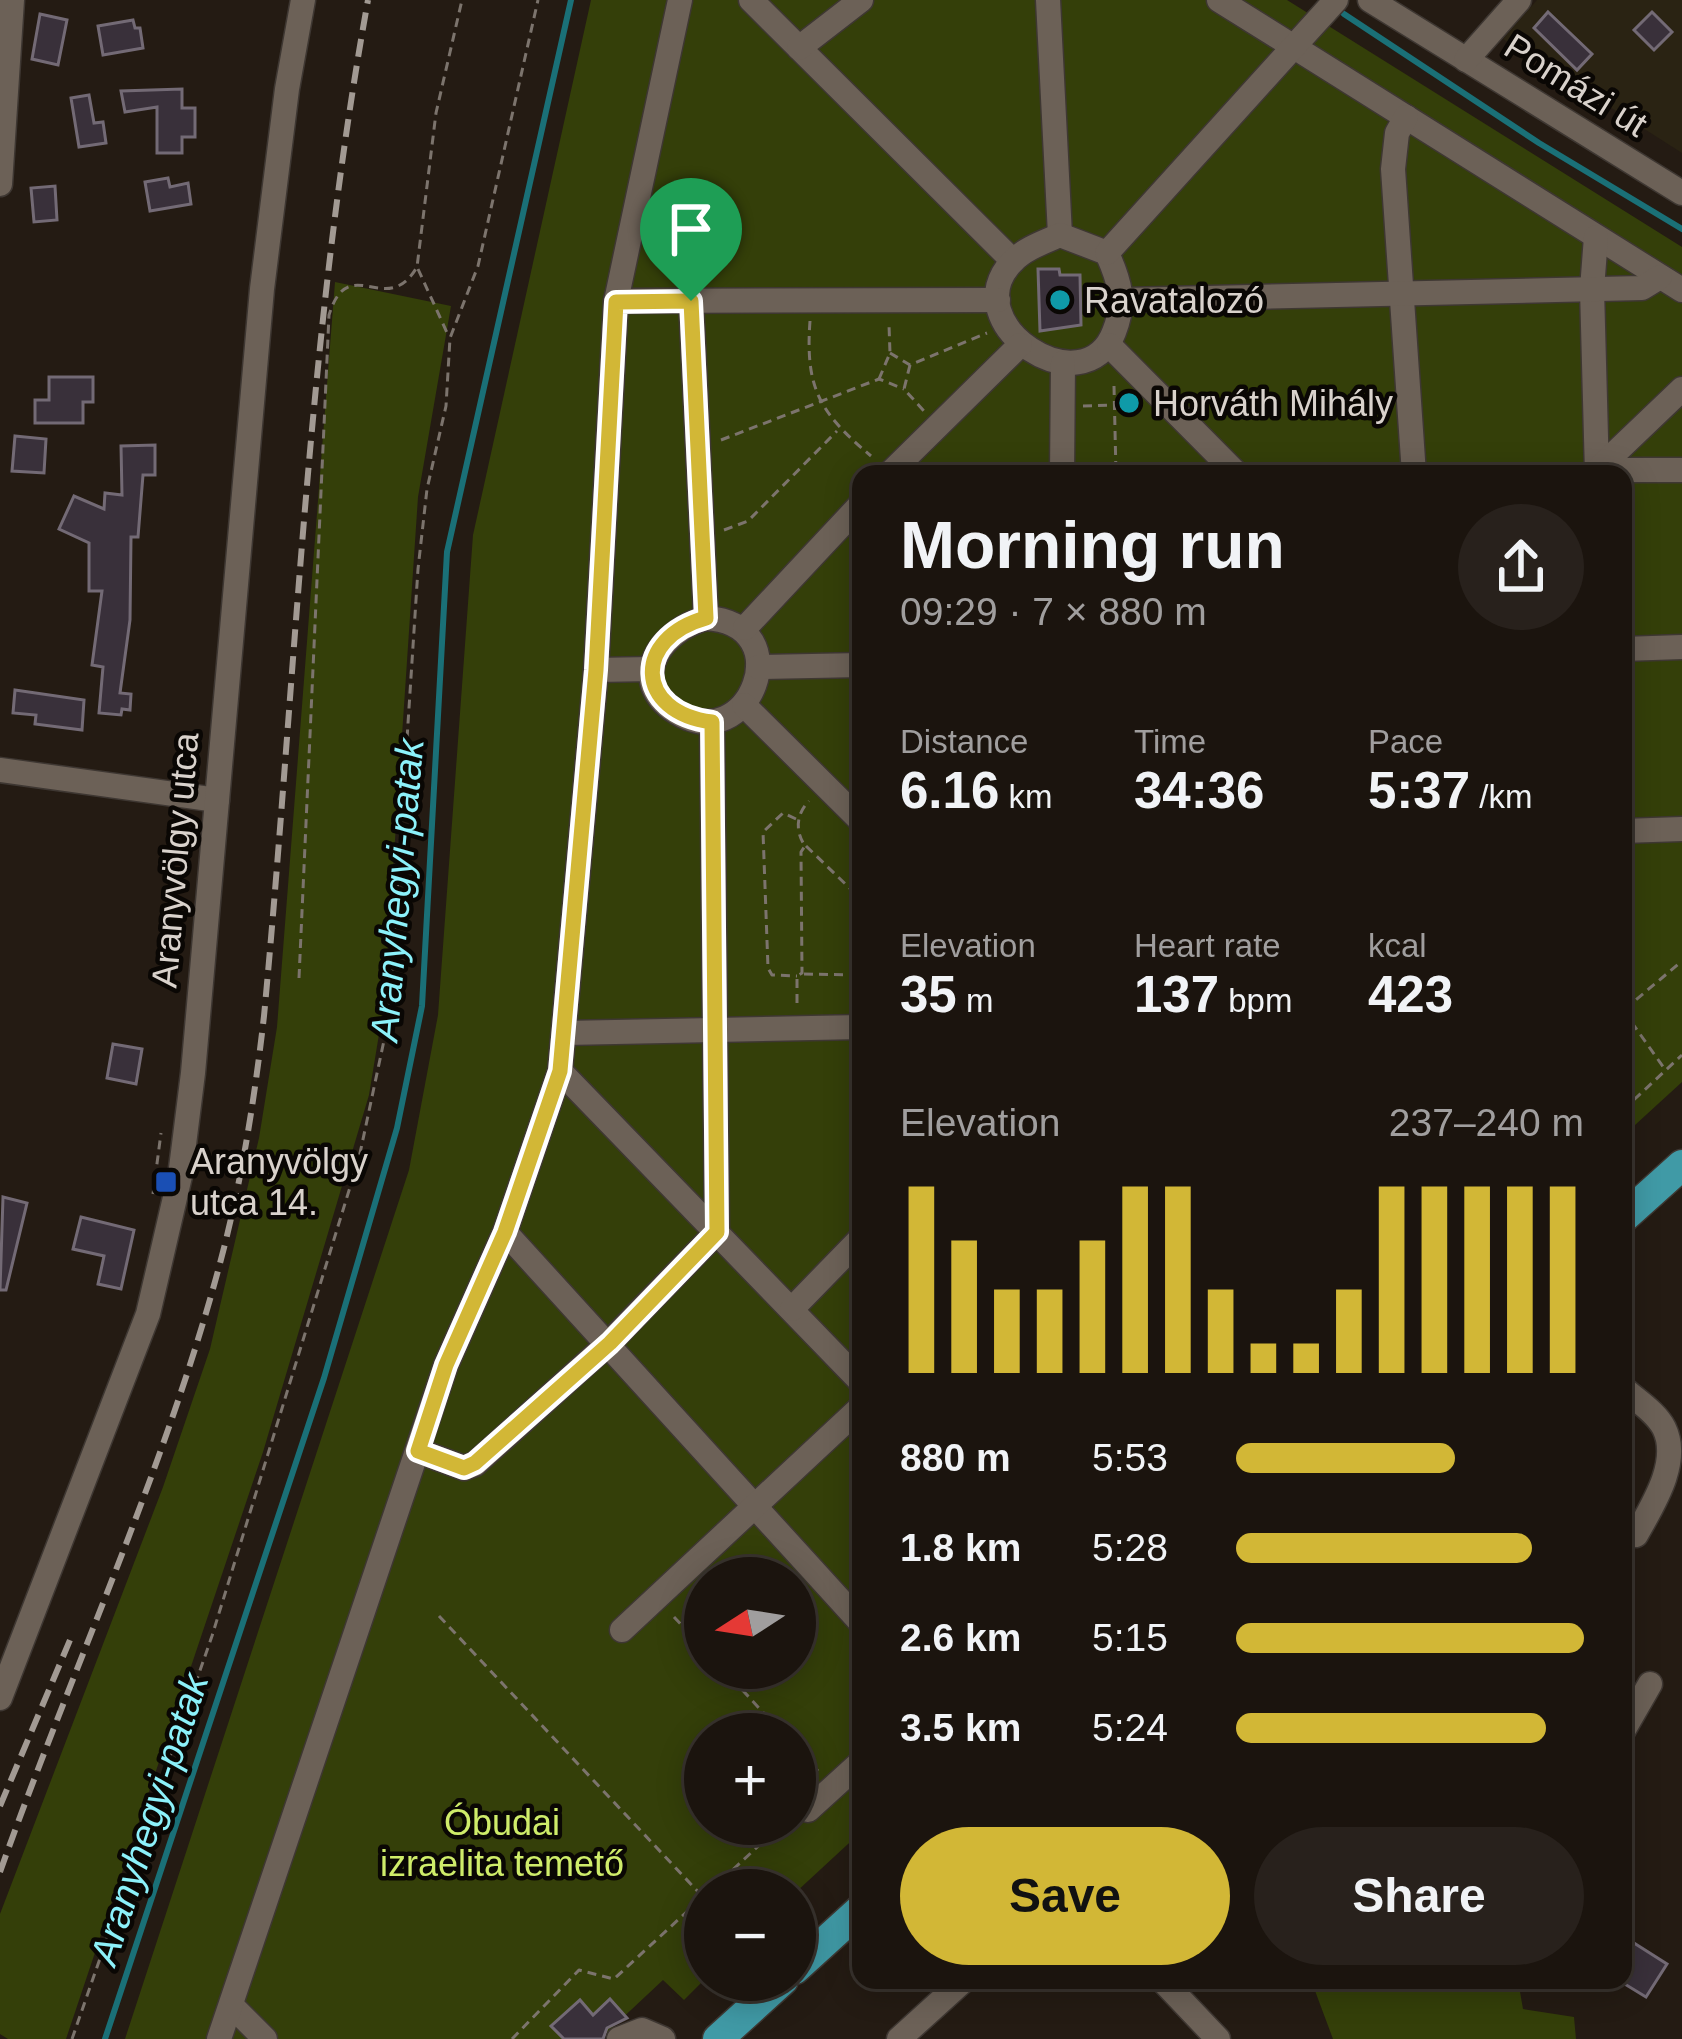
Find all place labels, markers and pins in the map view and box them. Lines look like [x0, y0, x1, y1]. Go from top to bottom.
pin [640, 178, 742, 301]
place label: Ravatalozó [1084, 280, 1264, 321]
marker: Ravatalozó [1047, 287, 1073, 313]
place label: Horváth Mihály [1153, 383, 1393, 424]
marker: Horváth Mihály [1116, 390, 1142, 416]
place label: Aranyvölgy utca 14. [190, 1141, 368, 1223]
marker: Aranyvölgy utca 14. [153, 1169, 179, 1195]

